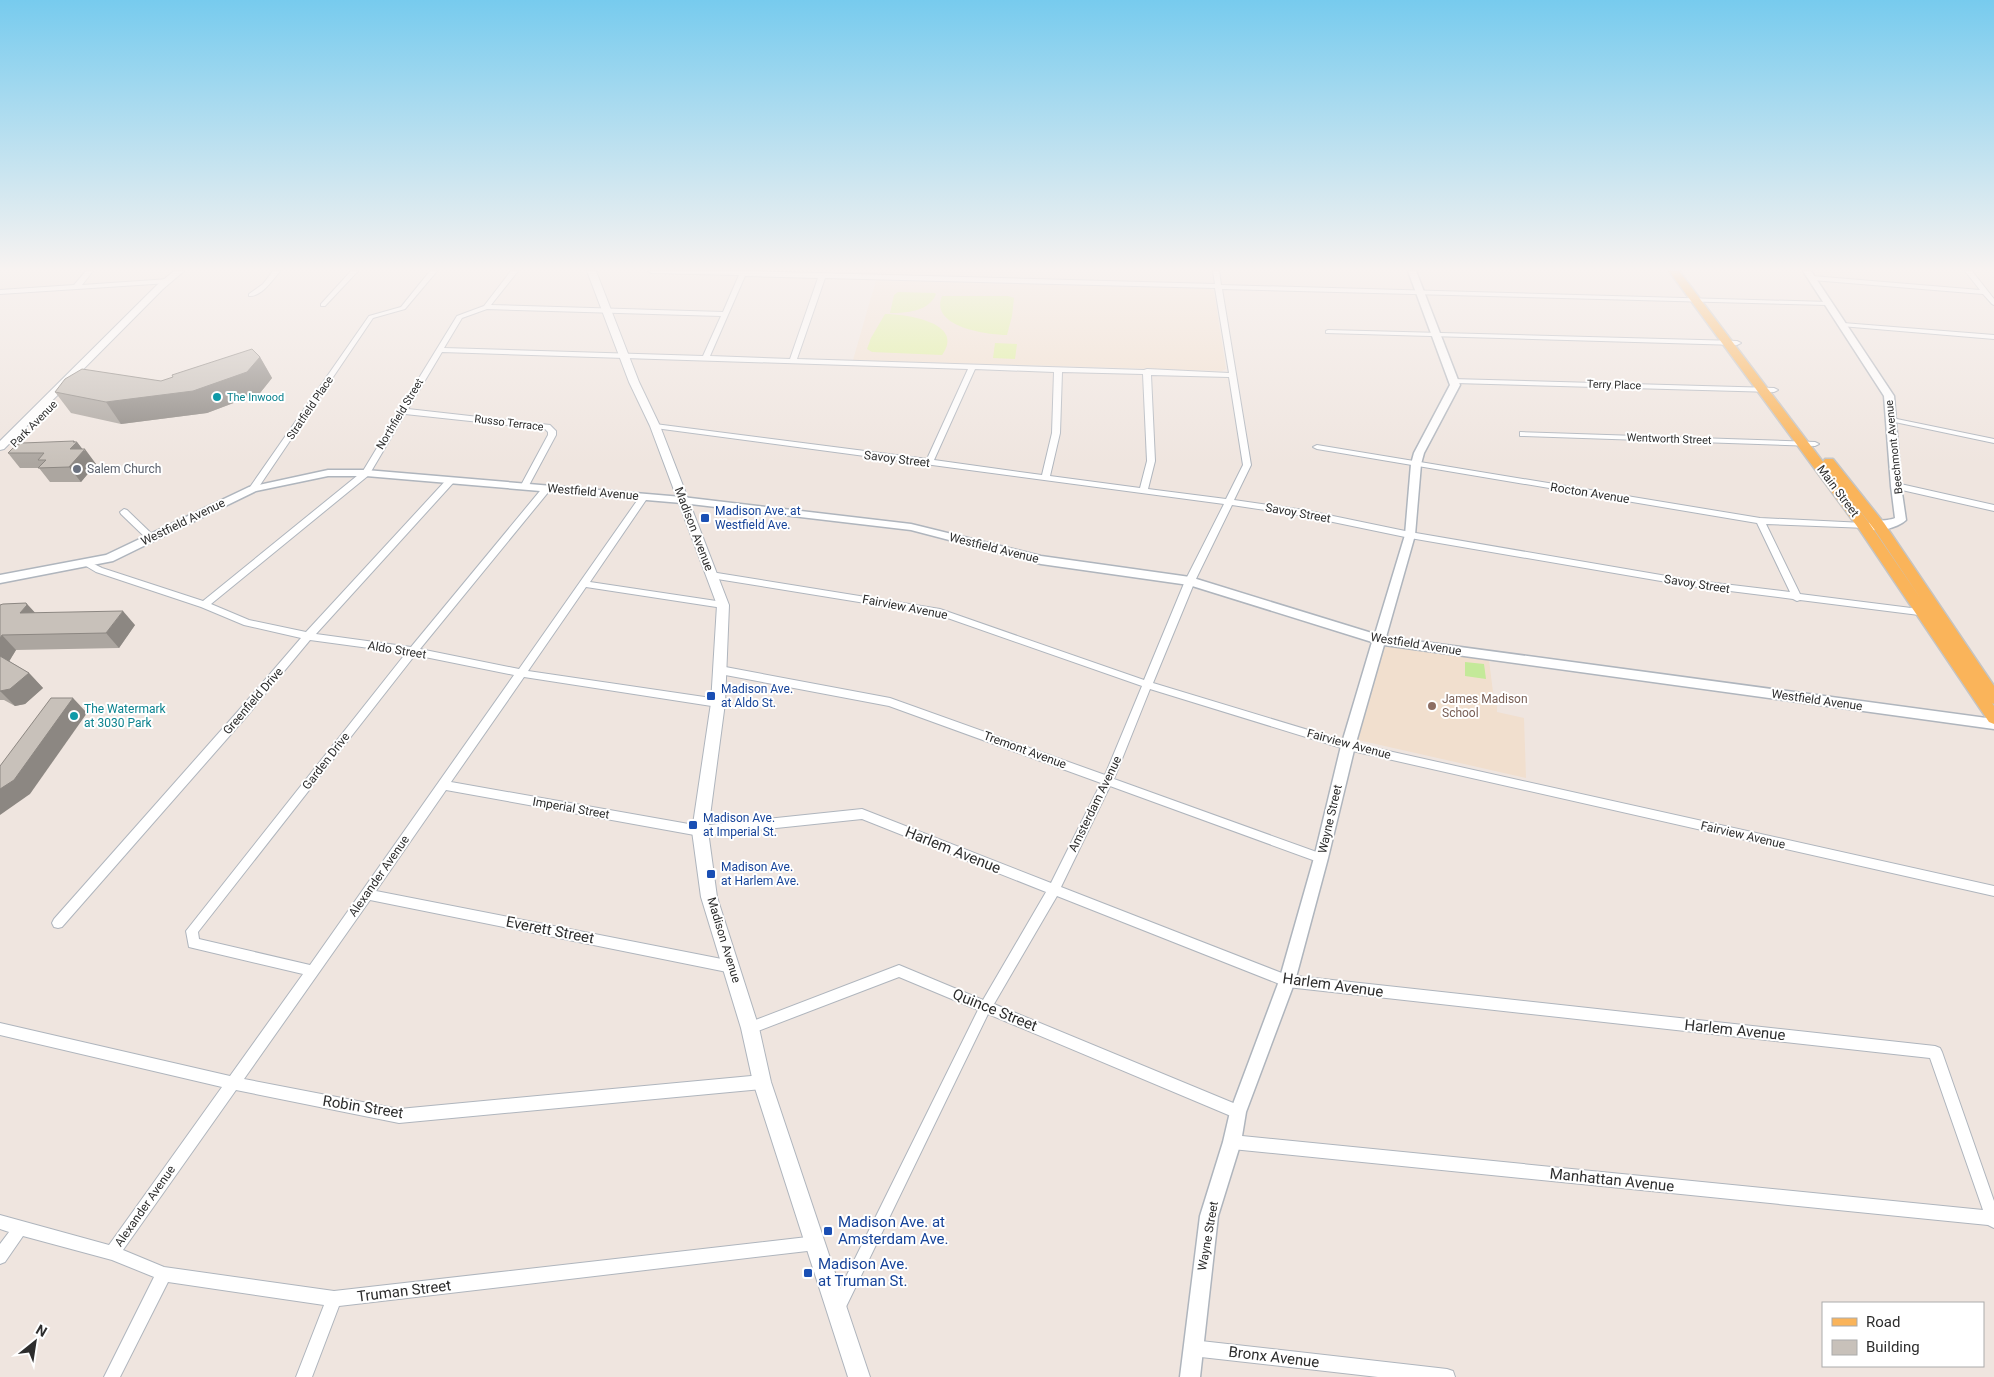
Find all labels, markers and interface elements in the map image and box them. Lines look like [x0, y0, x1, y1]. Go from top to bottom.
street label: Stratfield Place [284, 374, 336, 442]
street label: Northfield Street [374, 376, 426, 452]
street label: Terry Place [1587, 378, 1642, 392]
marker: The Inwood [211, 391, 223, 403]
place label: The Inwood [227, 391, 284, 404]
street label: Park Avenue [8, 398, 60, 450]
street label: Beechmont Avenue [1883, 399, 1905, 495]
street label: Russo Terrace [474, 412, 545, 434]
street label: Wentworth Street [1626, 431, 1712, 447]
street label: Savoy Street [863, 448, 931, 470]
place label: Salem Church [87, 462, 161, 476]
street label: Main Street [1814, 462, 1862, 520]
marker: Salem Church [71, 463, 83, 475]
street label: Rocton Avenue [1549, 480, 1631, 506]
street label: Westfield Avenue [547, 481, 639, 503]
street label: Madison Avenue [672, 485, 716, 573]
street label: Westfield Avenue [139, 496, 227, 548]
street label: Savoy Street [1264, 500, 1332, 526]
place label: Madison Ave. at Westfield Ave. [715, 504, 801, 532]
marker: Madison Ave. at Westfield Ave. [699, 512, 711, 524]
street label: Westfield Avenue [948, 530, 1040, 566]
street label: Savoy Street [1663, 572, 1731, 596]
street label: Fairview Avenue [861, 592, 949, 622]
street label: Westfield Avenue [1370, 630, 1462, 658]
street label: Aldo Street [367, 638, 427, 662]
street label: Greenfield Drive [220, 665, 286, 737]
place label: Madison Ave. at Aldo St. [721, 682, 793, 710]
street label: Westfield Avenue [1771, 687, 1863, 713]
marker: Madison Ave. at Aldo St. [705, 690, 717, 702]
place label: James Madison School [1442, 692, 1528, 720]
marker: James Madison School [1426, 700, 1438, 712]
place label: The Watermark at 3030 Park [84, 702, 167, 730]
marker: The Watermark at 3030 Park [68, 710, 80, 722]
street label: Fairview Avenue [1305, 726, 1393, 762]
street label: Tremont Avenue [982, 729, 1068, 771]
street label: Garden Drive [299, 730, 353, 792]
street label: Amsterdam Avenue [1066, 754, 1124, 854]
street label: Wayne Street [1315, 783, 1345, 855]
street label: Imperial Street [531, 794, 611, 822]
place label: Madison Ave. at Imperial St. [703, 811, 777, 839]
street label: Fairview Avenue [1699, 818, 1787, 852]
marker: Madison Ave. at Imperial St. [687, 819, 699, 831]
street label: Harlem Avenue [903, 823, 1003, 877]
street label: Alexander Avenue [346, 833, 412, 919]
place label: Madison Ave. at Harlem Ave. [721, 860, 799, 888]
marker: Madison Ave. at Harlem Ave. [705, 868, 717, 880]
street label: Madison Avenue [704, 896, 744, 984]
street label: Everett Street [504, 913, 596, 947]
street label: Harlem Avenue [1281, 969, 1385, 1001]
street label: Quince Street [950, 985, 1040, 1035]
street label: Harlem Avenue [1684, 1016, 1786, 1044]
street label: Robin Street [321, 1092, 405, 1122]
street label: Alexander Avenue [112, 1163, 178, 1249]
street label: Manhattan Avenue [1549, 1165, 1675, 1195]
street label: Wayne Street [1195, 1200, 1221, 1272]
place label: Madison Ave. at Amsterdam Ave. [838, 1213, 948, 1248]
marker: Madison Ave. at Amsterdam Ave. [822, 1225, 834, 1237]
place label: Madison Ave. at Truman St. [818, 1255, 908, 1290]
marker: Madison Ave. at Truman St. [802, 1267, 814, 1279]
street label: Truman Street [356, 1276, 452, 1306]
legend [1822, 1302, 1984, 1367]
text: Road [1866, 1313, 1900, 1331]
north arrow [10, 1317, 60, 1367]
text: N [33, 1321, 50, 1340]
text: Building [1866, 1338, 1920, 1356]
street label: Bronx Avenue [1228, 1343, 1320, 1372]

